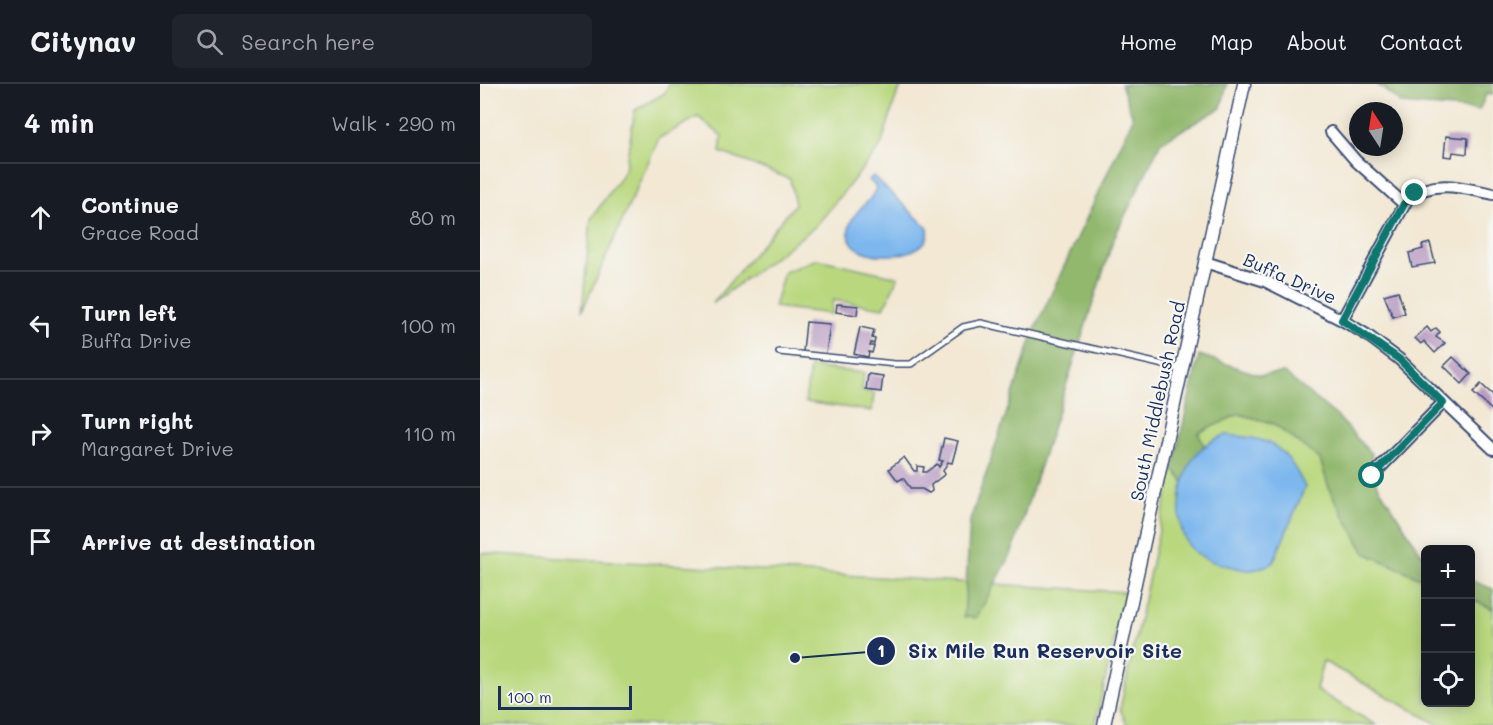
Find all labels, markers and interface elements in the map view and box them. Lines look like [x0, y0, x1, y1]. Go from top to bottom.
search box [172, 14, 592, 68]
text: Citynav [30, 23, 136, 59]
icon: search [193, 25, 226, 58]
text: Search here [241, 27, 375, 56]
text: Home [1120, 28, 1177, 55]
text: Map [1210, 28, 1253, 55]
text: About [1286, 28, 1347, 55]
text: Contact [1380, 28, 1463, 55]
north arrow [1349, 102, 1403, 156]
text: 4 min [24, 106, 94, 140]
text: Walk · 290 m [331, 110, 456, 136]
route end [1401, 179, 1427, 205]
text: Continue [81, 190, 179, 219]
icon: ahead [24, 201, 57, 234]
text: 80 m [409, 204, 456, 230]
text: Grace Road [81, 219, 199, 245]
street label: Buffa Drive [1240, 247, 1340, 309]
text: Turn left [81, 298, 177, 327]
street label: South Middlebush Road [1124, 299, 1190, 503]
icon: left [24, 309, 57, 342]
text: 100 m [400, 312, 456, 338]
text: Buffa Drive [81, 327, 192, 353]
text: Turn right [81, 406, 193, 435]
icon: right [24, 417, 57, 450]
text: 110 m [403, 420, 456, 446]
text: Margaret Drive [81, 435, 234, 461]
route start [1358, 462, 1384, 488]
icon: arrive [24, 525, 57, 558]
text: Arrive at destination [81, 527, 316, 556]
map controls [1421, 545, 1475, 707]
button: + [1421, 545, 1475, 599]
button: − [1421, 599, 1475, 653]
callout: Six Mile Run Reservoir Site [866, 632, 1194, 670]
text: Six Mile Run Reservoir Site [908, 637, 1182, 663]
text: 1 [877, 638, 885, 662]
button: locate [1421, 653, 1475, 707]
scale bar [498, 683, 632, 710]
text: 100 m [507, 686, 552, 707]

